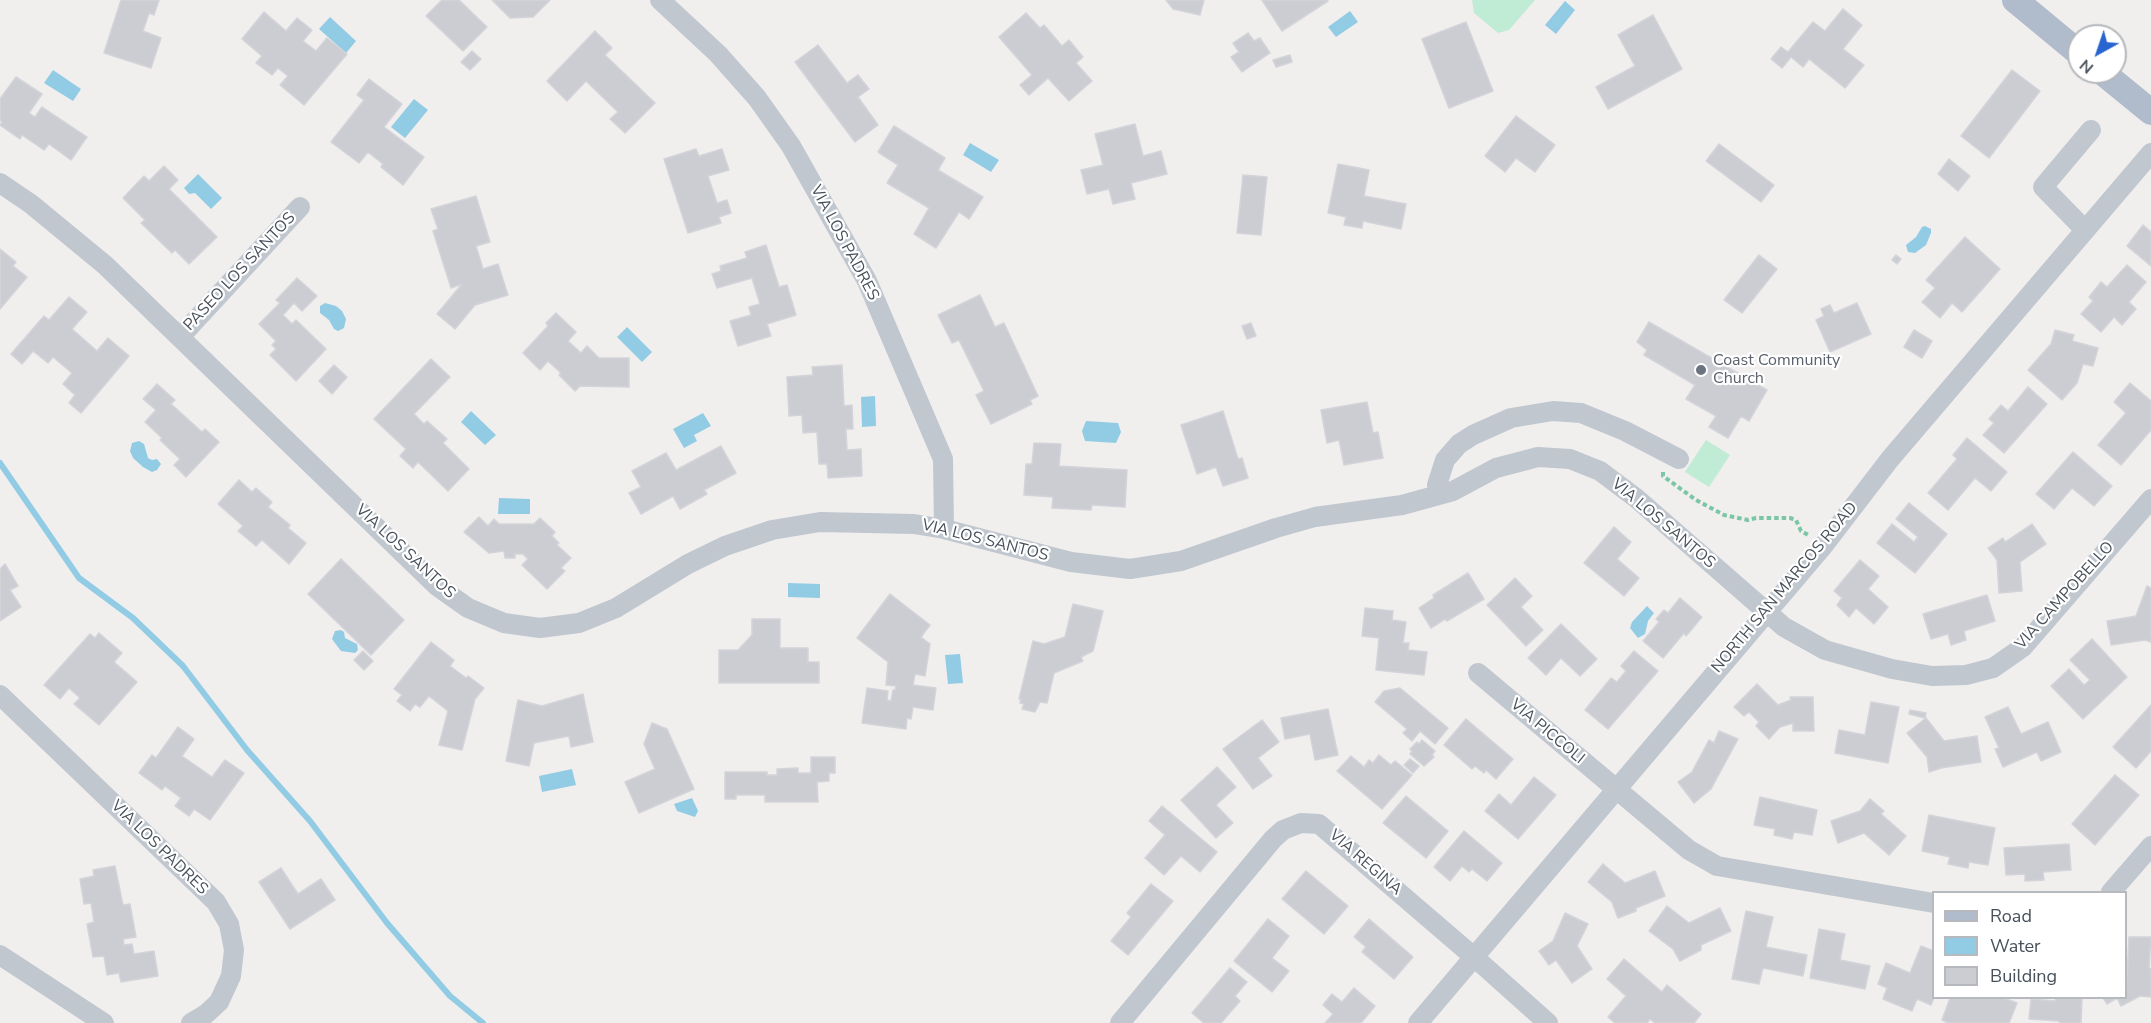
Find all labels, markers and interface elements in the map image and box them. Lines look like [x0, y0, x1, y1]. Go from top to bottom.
north arrow [2067, 24, 2127, 84]
text: N [2075, 54, 2098, 79]
street label: VIA LOS PADRES [806, 182, 882, 304]
street label: PASEO LOS SANTOS [180, 209, 300, 335]
place label: Coast Community Church [1713, 351, 1840, 389]
marker: Coast Community Church [1694, 363, 1708, 377]
street label: VIA LOS SANTOS [1607, 475, 1719, 573]
street label: NORTH SAN MARCOS ROAD [1708, 499, 1862, 677]
street label: VIA LOS SANTOS [351, 501, 459, 603]
street label: VIA LOS SANTOS [920, 516, 1050, 566]
street label: VIA CAMPOBELLO [2012, 538, 2118, 654]
street label: VIA PICCOLI [1506, 695, 1588, 769]
street label: VIA LOS PADRES [106, 797, 212, 899]
street label: VIA REGINA [1325, 826, 1405, 900]
legend [1932, 891, 2127, 999]
text: Road [1990, 904, 2032, 928]
text: Water [1990, 934, 2041, 958]
text: Building [1990, 964, 2057, 988]

